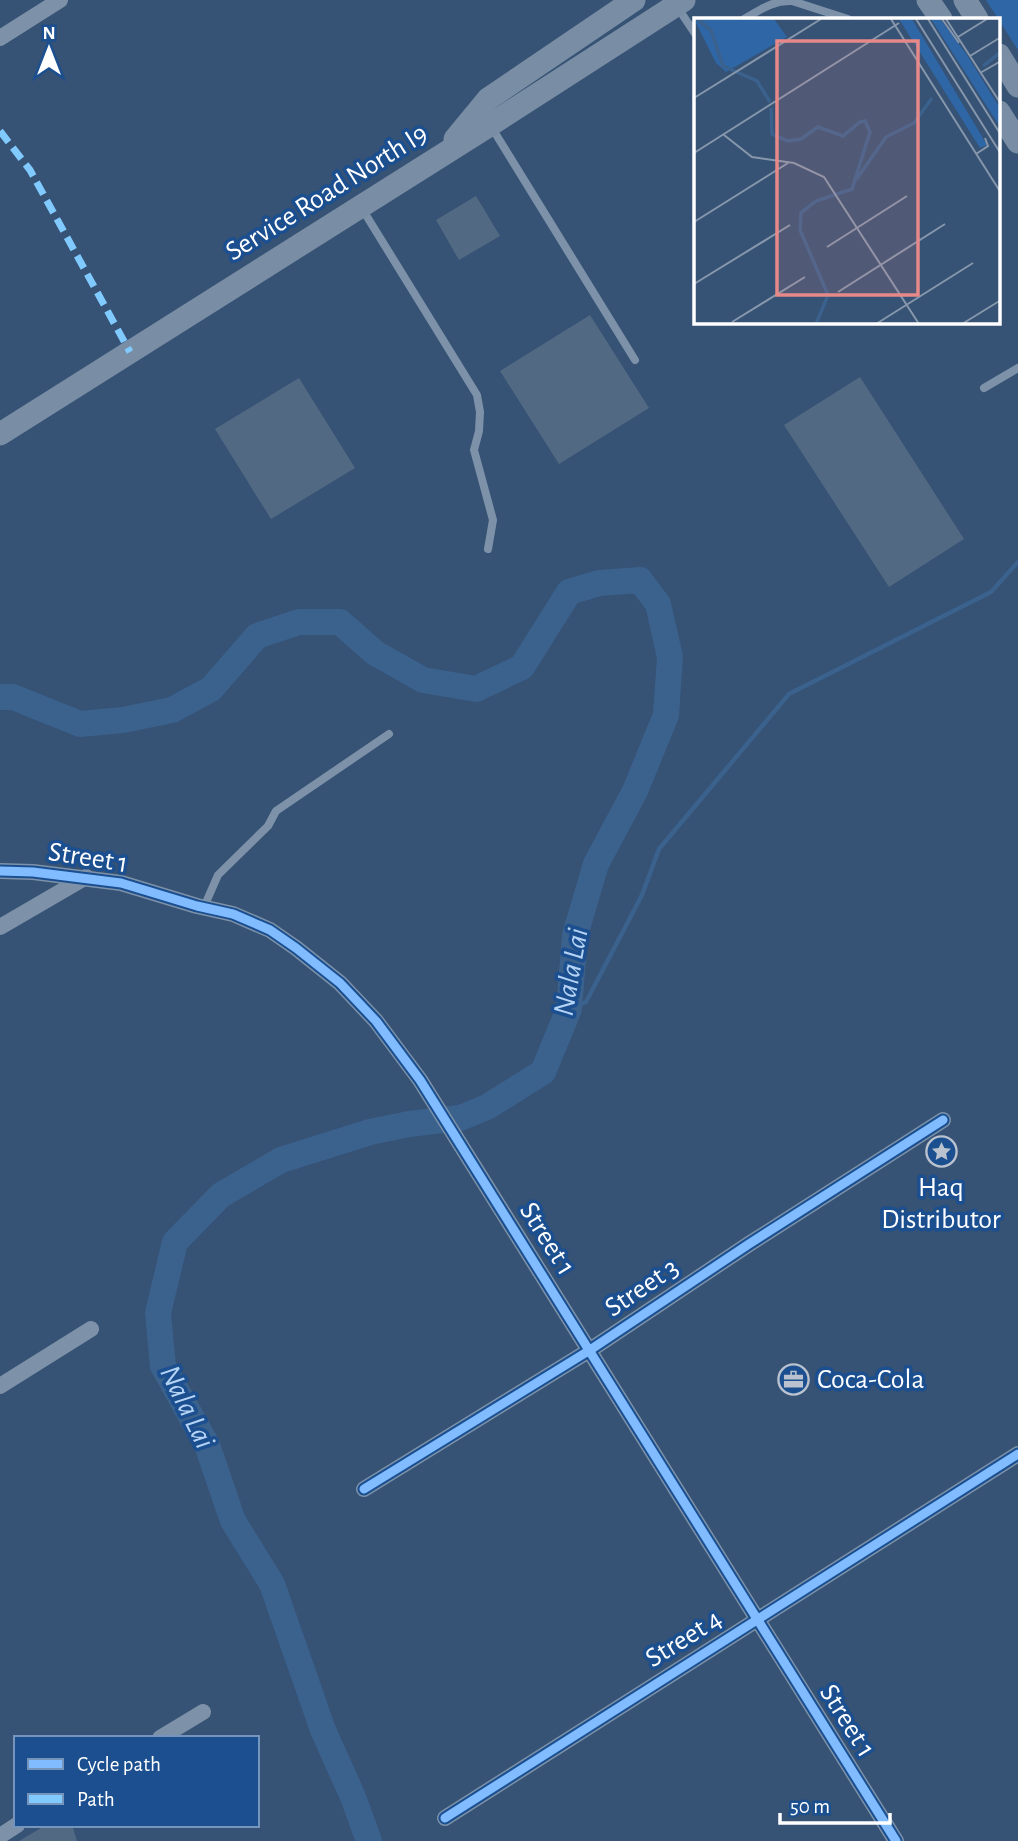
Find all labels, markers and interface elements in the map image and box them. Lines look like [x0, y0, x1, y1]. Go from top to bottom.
north arrow [14, 14, 84, 84]
inset map [694, 18, 1000, 324]
text: N [42, 24, 56, 43]
street label: Service Road North I9 [221, 120, 433, 266]
street label: Street 1 [46, 838, 130, 878]
water label: Nala Lai [549, 926, 593, 1018]
place icon: Haq Distributor [924, 1134, 958, 1168]
place label: Haq Distributor [881, 1174, 1001, 1234]
street label: Street 1 [514, 1198, 580, 1280]
street label: Street 3 [600, 1253, 684, 1323]
water label: Nala Lai [154, 1361, 220, 1453]
office icon: Coca-Cola [777, 1363, 811, 1397]
place label: Coca-Cola [817, 1366, 924, 1394]
street label: Street 4 [641, 1605, 727, 1673]
street label: Street 1 [814, 1680, 880, 1762]
legend [14, 1736, 259, 1827]
text: Cycle path [77, 1754, 161, 1775]
scale bar [780, 1782, 890, 1826]
text: Path [77, 1789, 115, 1810]
text: 50 m [790, 1796, 830, 1817]

